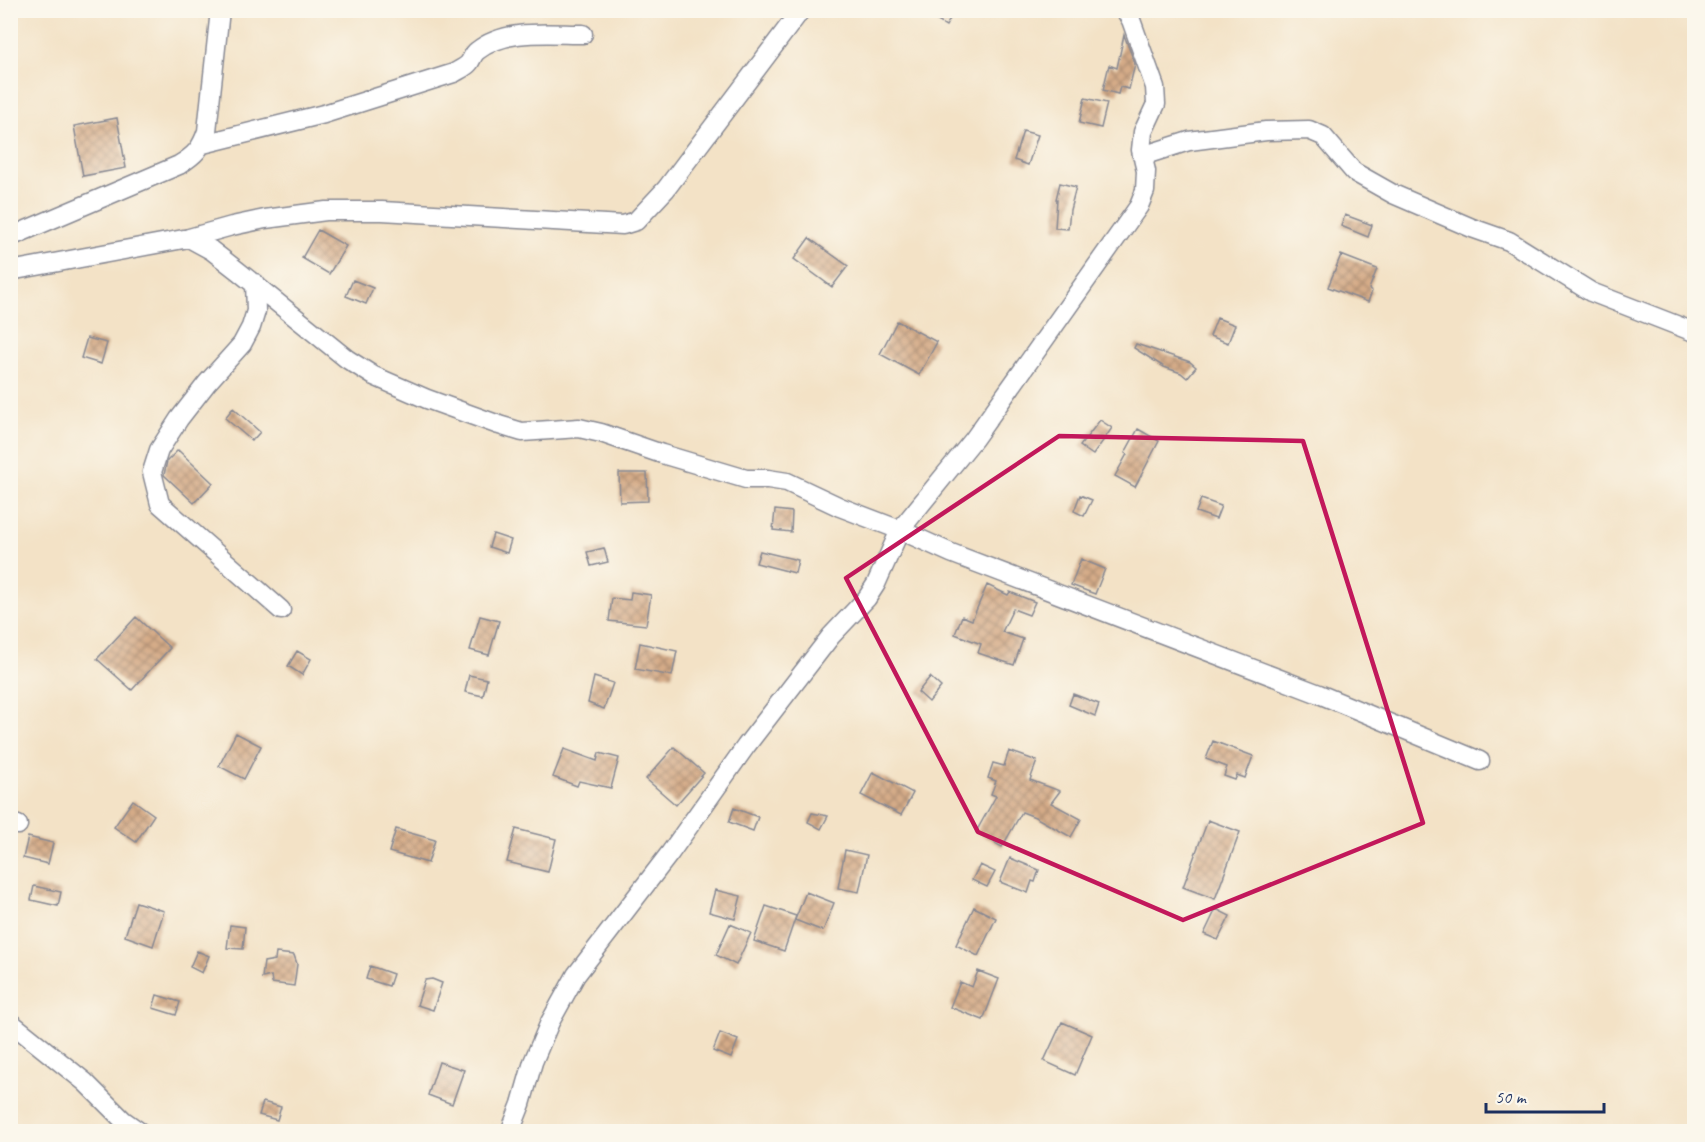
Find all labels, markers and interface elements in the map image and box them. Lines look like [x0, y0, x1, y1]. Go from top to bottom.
scale bar [1486, 1076, 1604, 1114]
text: 50 m [1495, 1086, 1528, 1108]

